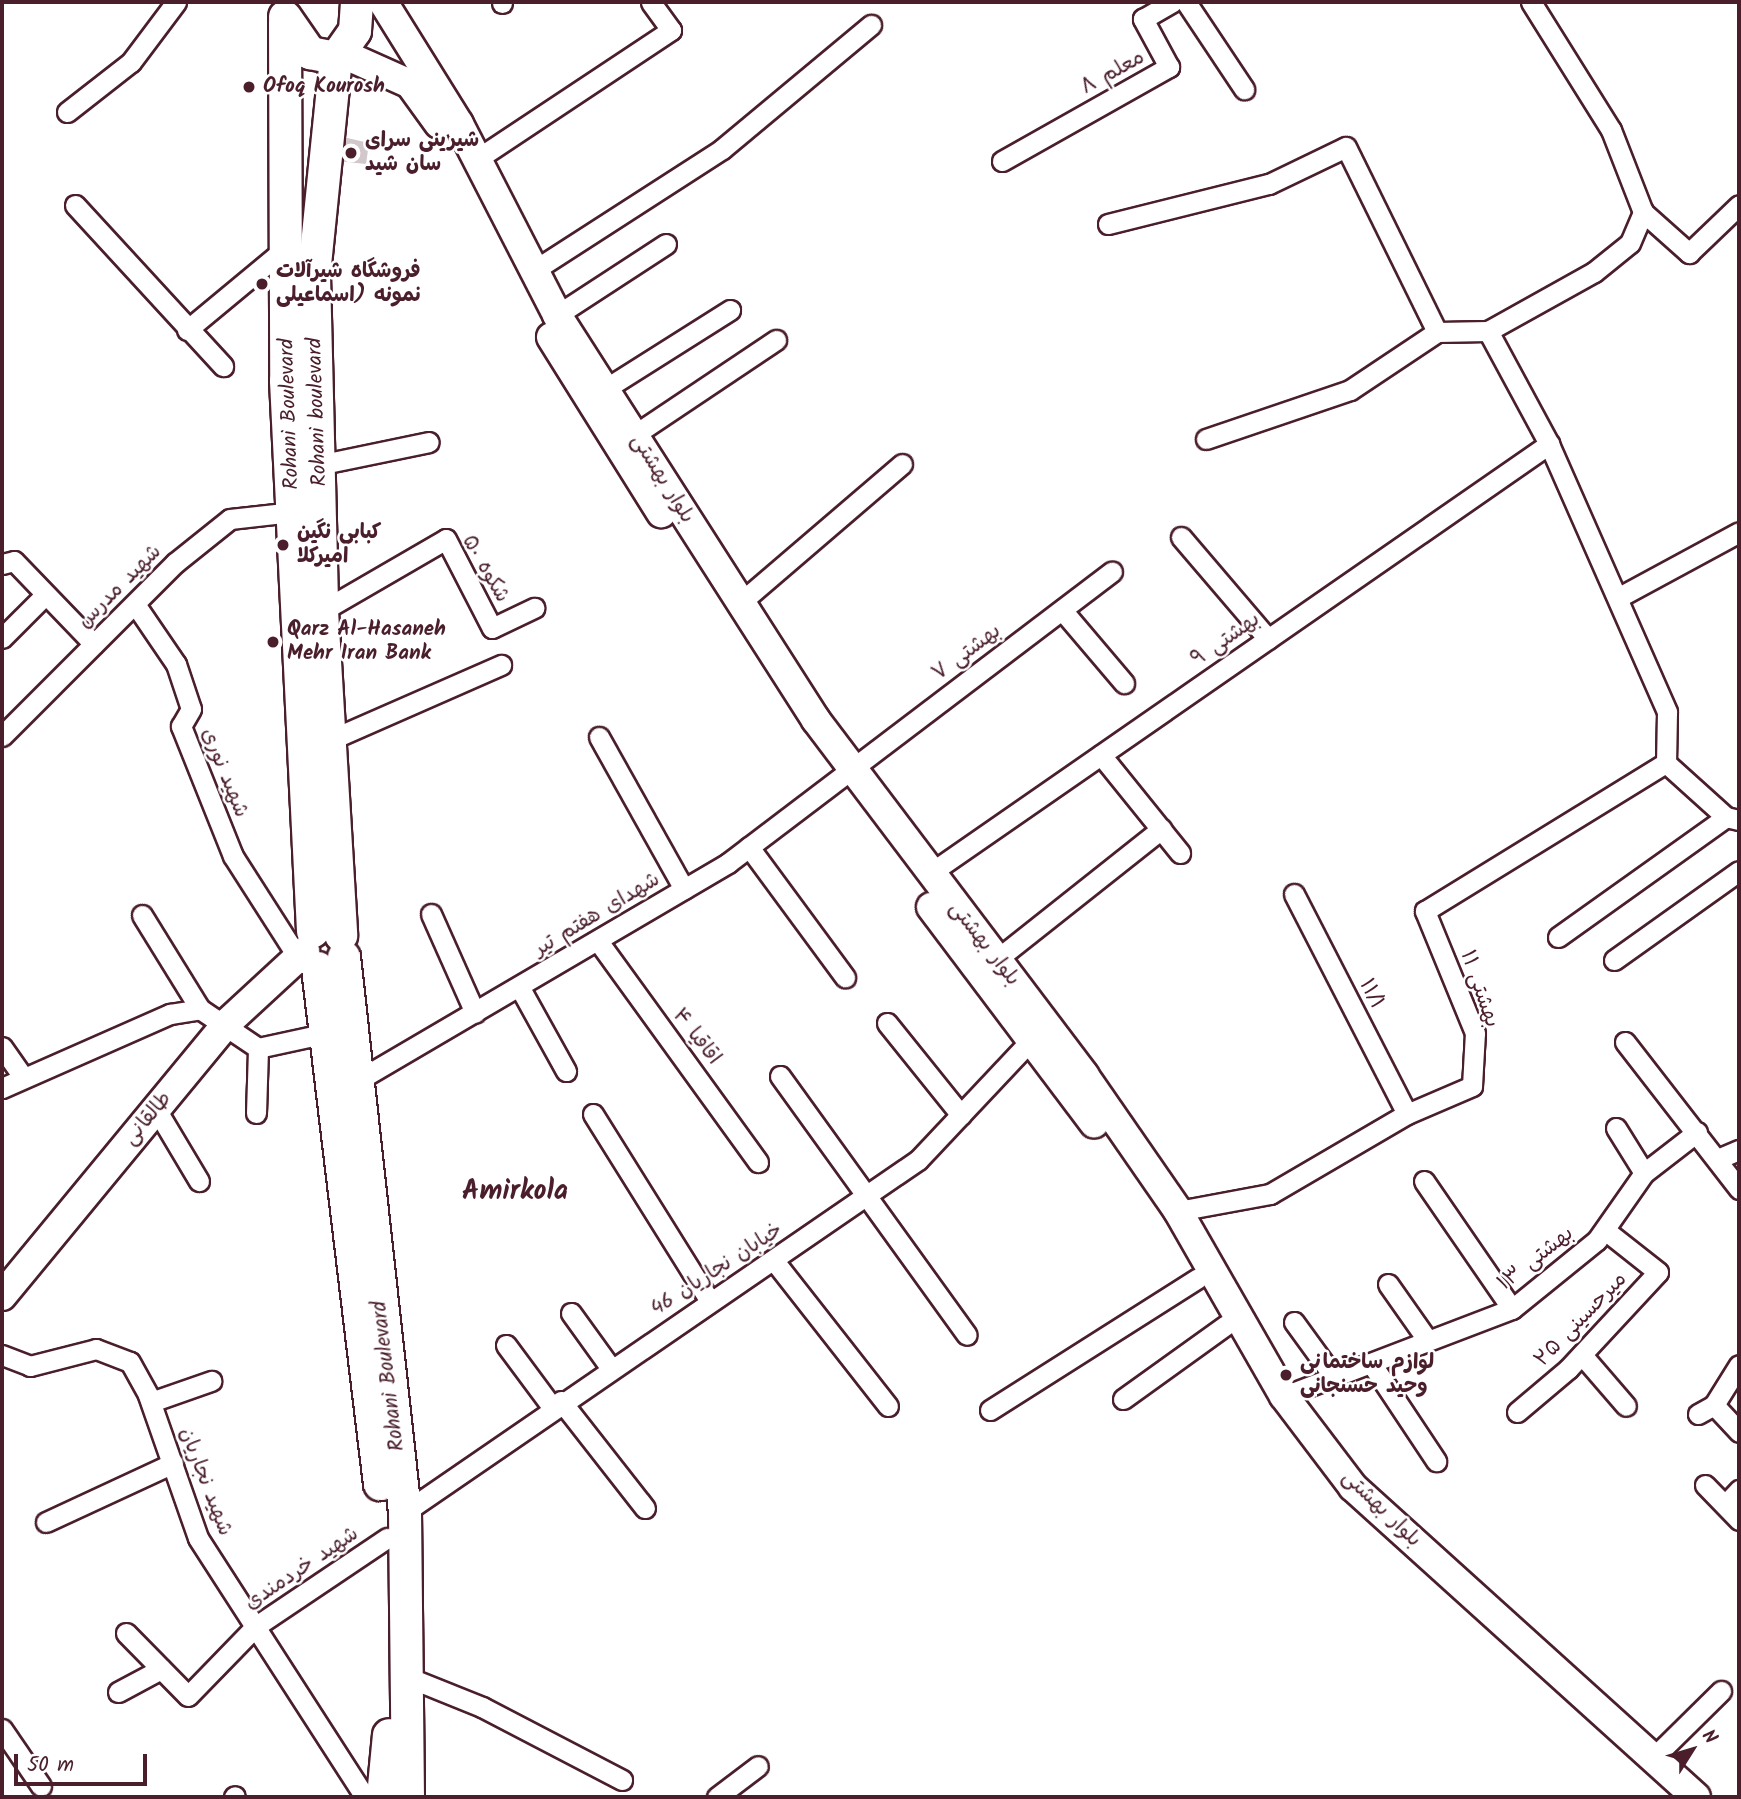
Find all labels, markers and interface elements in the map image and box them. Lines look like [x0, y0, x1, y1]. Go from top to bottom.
street label: معلم ۸ [1077, 45, 1149, 101]
place label: Ofoq Kourosh [263, 74, 385, 100]
marker: Ofoq Kourosh [241, 79, 257, 95]
place label: شیرینی سرای سان شید [365, 128, 479, 178]
marker: شیرینی سرای سان شید [343, 145, 359, 161]
place label: فروشگاه شیرآلات نمونه (اسماعیلی [276, 259, 422, 309]
marker: فروشگاه شیرآلات نمونه (اسماعیلی [254, 276, 270, 292]
street label: Rohani boulevard [303, 337, 333, 487]
street label: Rohani Boulevard [275, 338, 305, 490]
street label: بلوار بهشتی [625, 430, 699, 528]
place label: کبابی نگین امیرکلا [297, 520, 381, 570]
street label: شکوه ۵۰ [456, 531, 514, 607]
marker: کبابی نگین امیرکلا [275, 537, 291, 553]
street label: شهید مدرس [73, 540, 167, 634]
street label: بهشتی ۹ [1187, 607, 1265, 673]
place label: Qarz Al-Hasaneh Mehr Iran Bank [287, 617, 446, 667]
street label: بهشتی ۷ [928, 619, 1006, 687]
marker: Qarz Al-Hasaneh Mehr Iran Bank [265, 634, 281, 650]
street label: شهید نوری [195, 725, 253, 821]
street label: شهدای هفتم تیر [529, 867, 665, 963]
street label: بلوار بهشتی [943, 897, 1025, 991]
street label: بهشتی ۱۱ [1454, 947, 1504, 1031]
street label: ۱۱/۱ [1353, 975, 1389, 1013]
street label: اقاقیا ۴ [666, 1004, 726, 1070]
street label: طالقانی [118, 1087, 178, 1151]
district label: Amirkola [462, 1175, 568, 1209]
street label: خیابان نجاریان 46 [646, 1218, 788, 1322]
street label: بهشتی ۱۳ [1493, 1221, 1579, 1297]
street label: میرحسینی ۲۵ [1530, 1267, 1632, 1373]
street label: Rohani Boulevard [367, 1299, 411, 1453]
place label: لوازم ساختمانی وحید حسنجانی [1300, 1350, 1434, 1400]
marker: لوازم ساختمانی وحید حسنجانی [1278, 1367, 1294, 1383]
street label: شهید نجاریان [173, 1424, 237, 1540]
street label: بلوار بهشتی [1336, 1465, 1426, 1553]
street label: شهید خردمندی [240, 1522, 364, 1616]
north arrow [1657, 1715, 1727, 1785]
text: N [1693, 1724, 1724, 1751]
scale bar [18, 1740, 150, 1784]
text: 50 m [27, 1749, 74, 1782]

